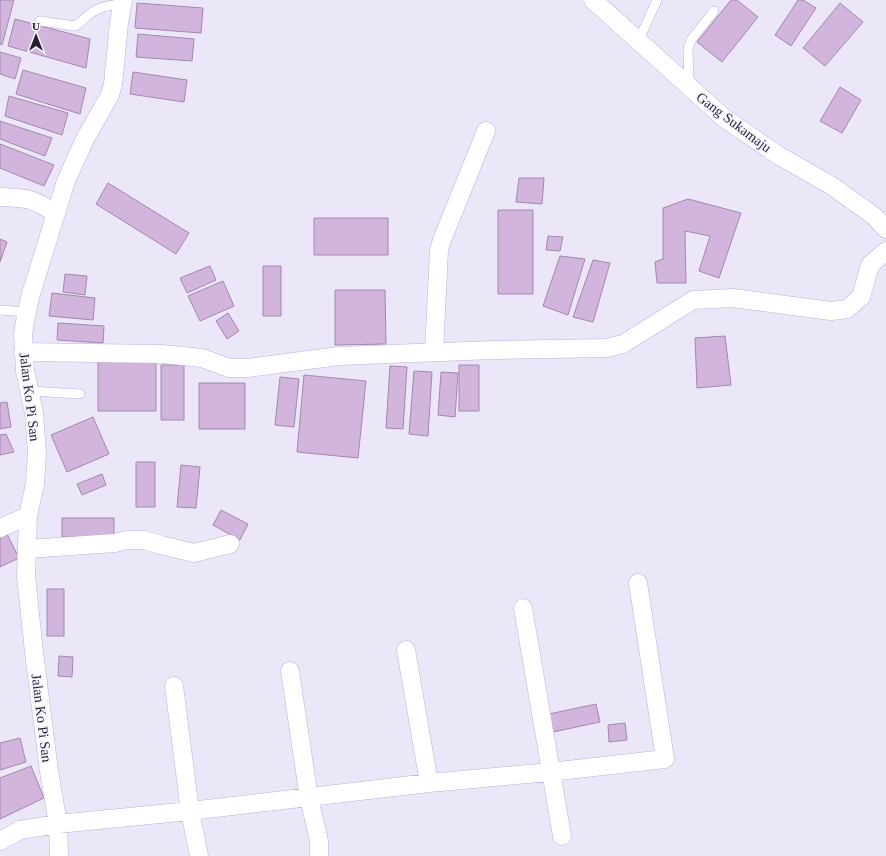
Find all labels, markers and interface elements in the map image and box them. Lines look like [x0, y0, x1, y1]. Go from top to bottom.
north arrow [16, 16, 56, 56]
text: U [32, 20, 40, 32]
street label: Gang Sukamaju [693, 89, 774, 155]
street label: Jalan Ko Pi San [17, 352, 42, 442]
street label: Jalan Ko Pi San [29, 673, 54, 763]

